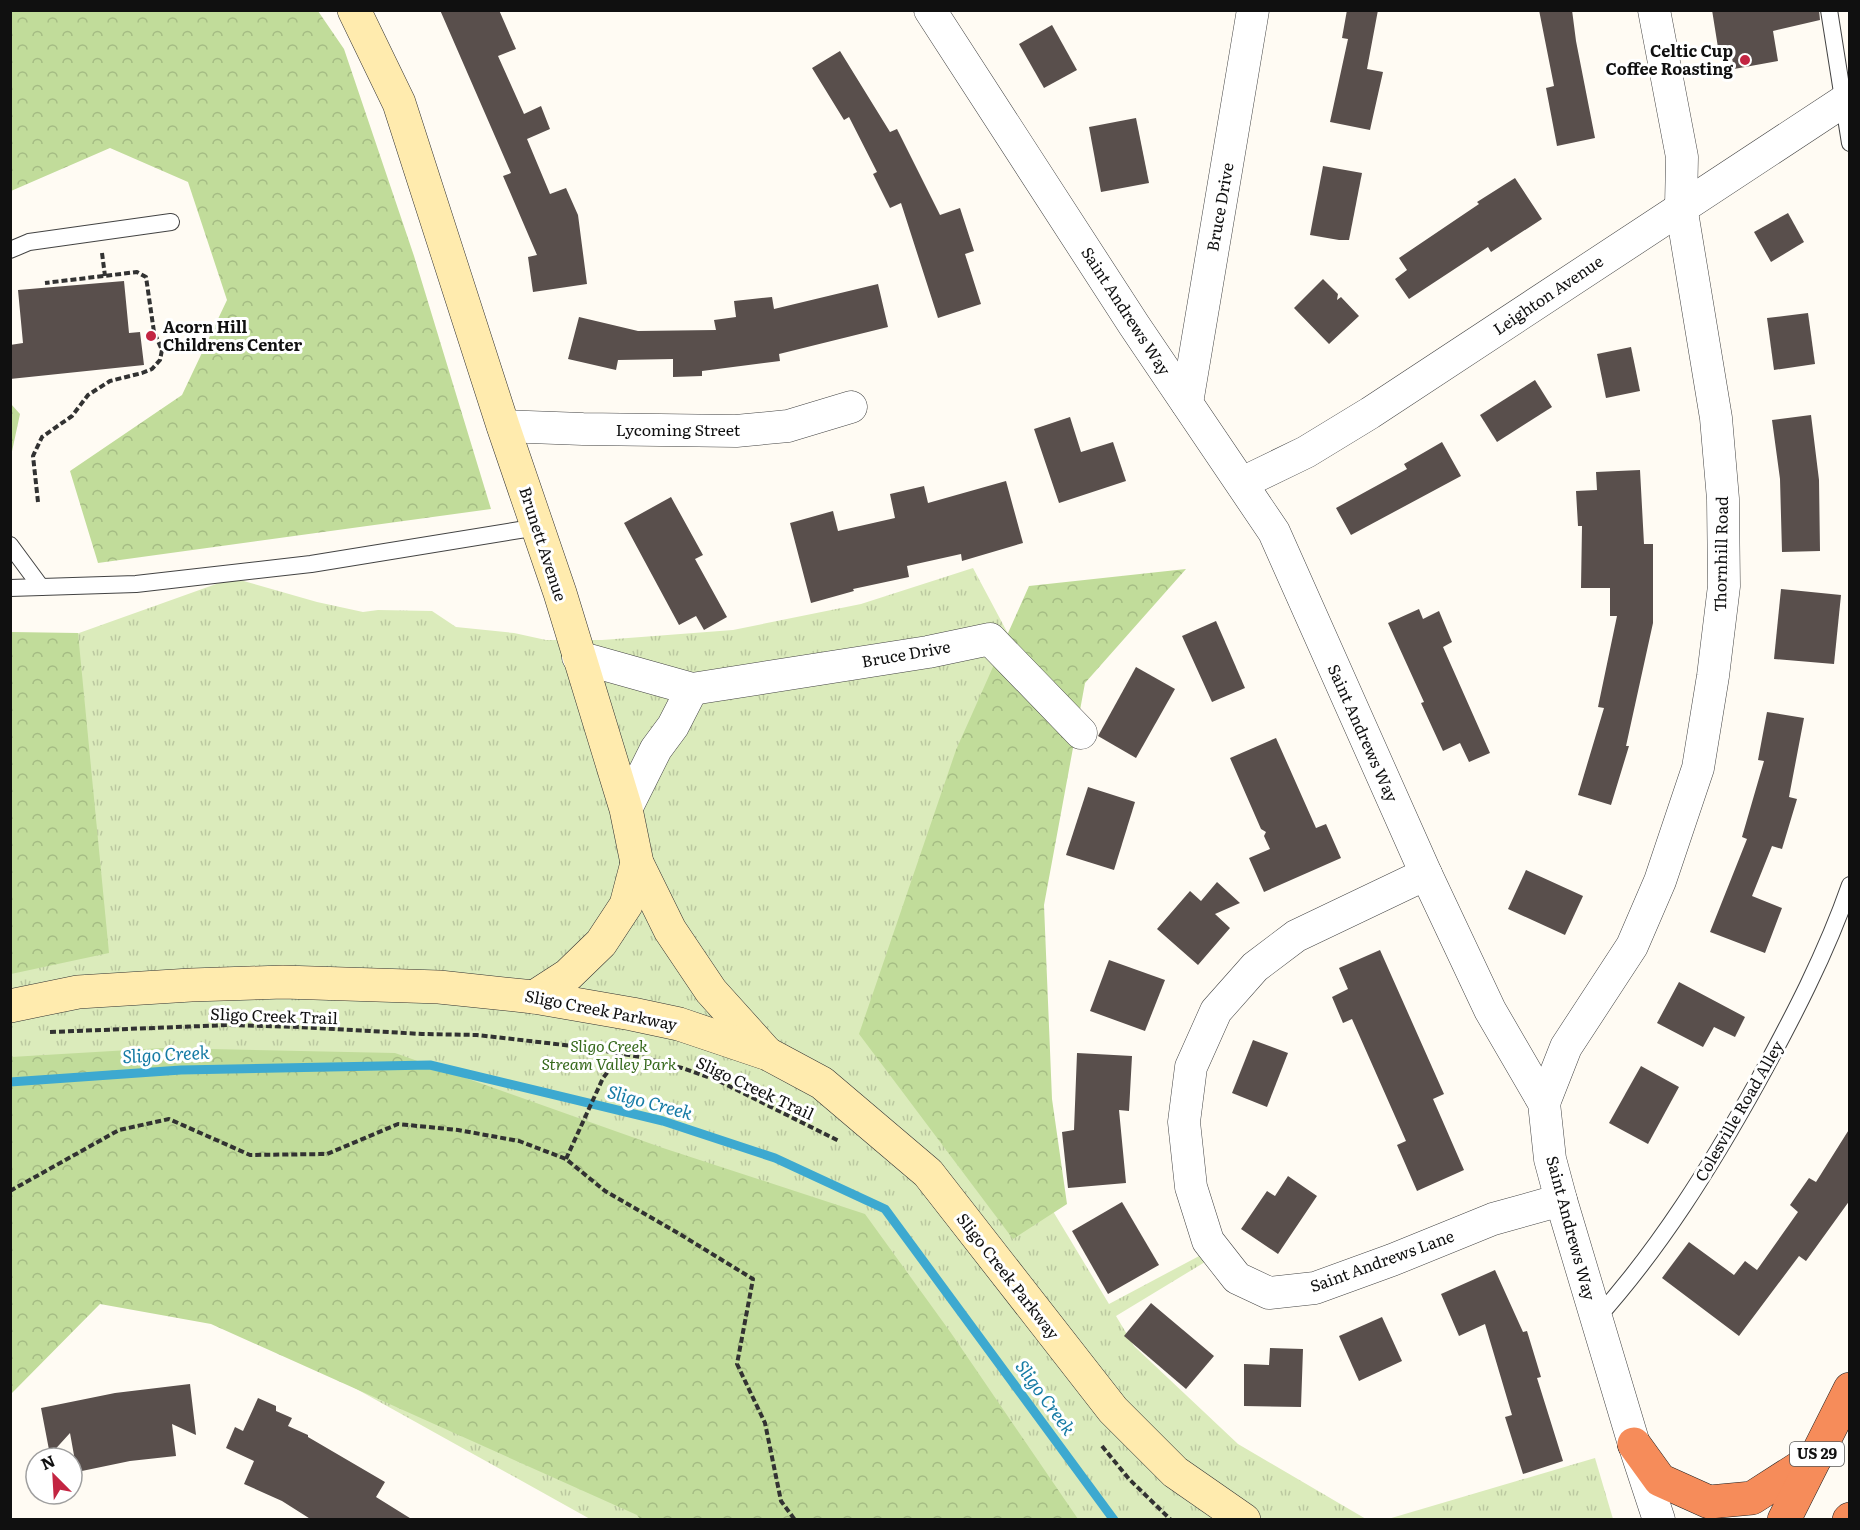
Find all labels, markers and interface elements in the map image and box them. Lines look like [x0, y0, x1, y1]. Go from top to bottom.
place label: Celtic Cup Coffee Roasting [1606, 38, 1733, 80]
marker: Celtic Cup Coffee Roasting [1738, 53, 1752, 67]
street label: Bruce Drive [1199, 161, 1239, 253]
street label: Saint Andrews Way [1076, 242, 1178, 380]
street label: Leighton Avenue [1488, 248, 1607, 340]
place label: Acorn Hill Childrens Center [163, 314, 302, 356]
marker: Acorn Hill Childrens Center [144, 329, 158, 343]
street label: Lycoming Street [616, 417, 741, 441]
street label: Brunett Avenue [514, 483, 574, 604]
street label: Thornhill Road [1707, 496, 1733, 612]
street label: Bruce Drive [860, 633, 952, 673]
street label: Saint Andrews Way [1323, 660, 1405, 806]
street label: Sligo Creek Parkway [523, 982, 680, 1036]
street label: Sligo Creek Trail [210, 1001, 338, 1029]
park label: Sligo Creek Stream Valley Park [541, 1033, 677, 1075]
street label: Colesville Road Alley [1688, 1035, 1789, 1185]
water label: Sligo Creek [122, 1038, 210, 1069]
street label: Sligo Creek Trail [693, 1049, 818, 1125]
water label: Sligo Creek [605, 1077, 696, 1126]
street label: Saint Andrews Way [1541, 1153, 1603, 1303]
street label: Sligo Creek Parkway [952, 1207, 1066, 1344]
street label: Saint Andrews Lane [1306, 1223, 1457, 1297]
water label: Sligo Creek [1010, 1354, 1083, 1440]
road number: US 29 [1790, 1442, 1844, 1466]
north arrow [24, 1446, 84, 1506]
text: N [36, 1448, 59, 1475]

